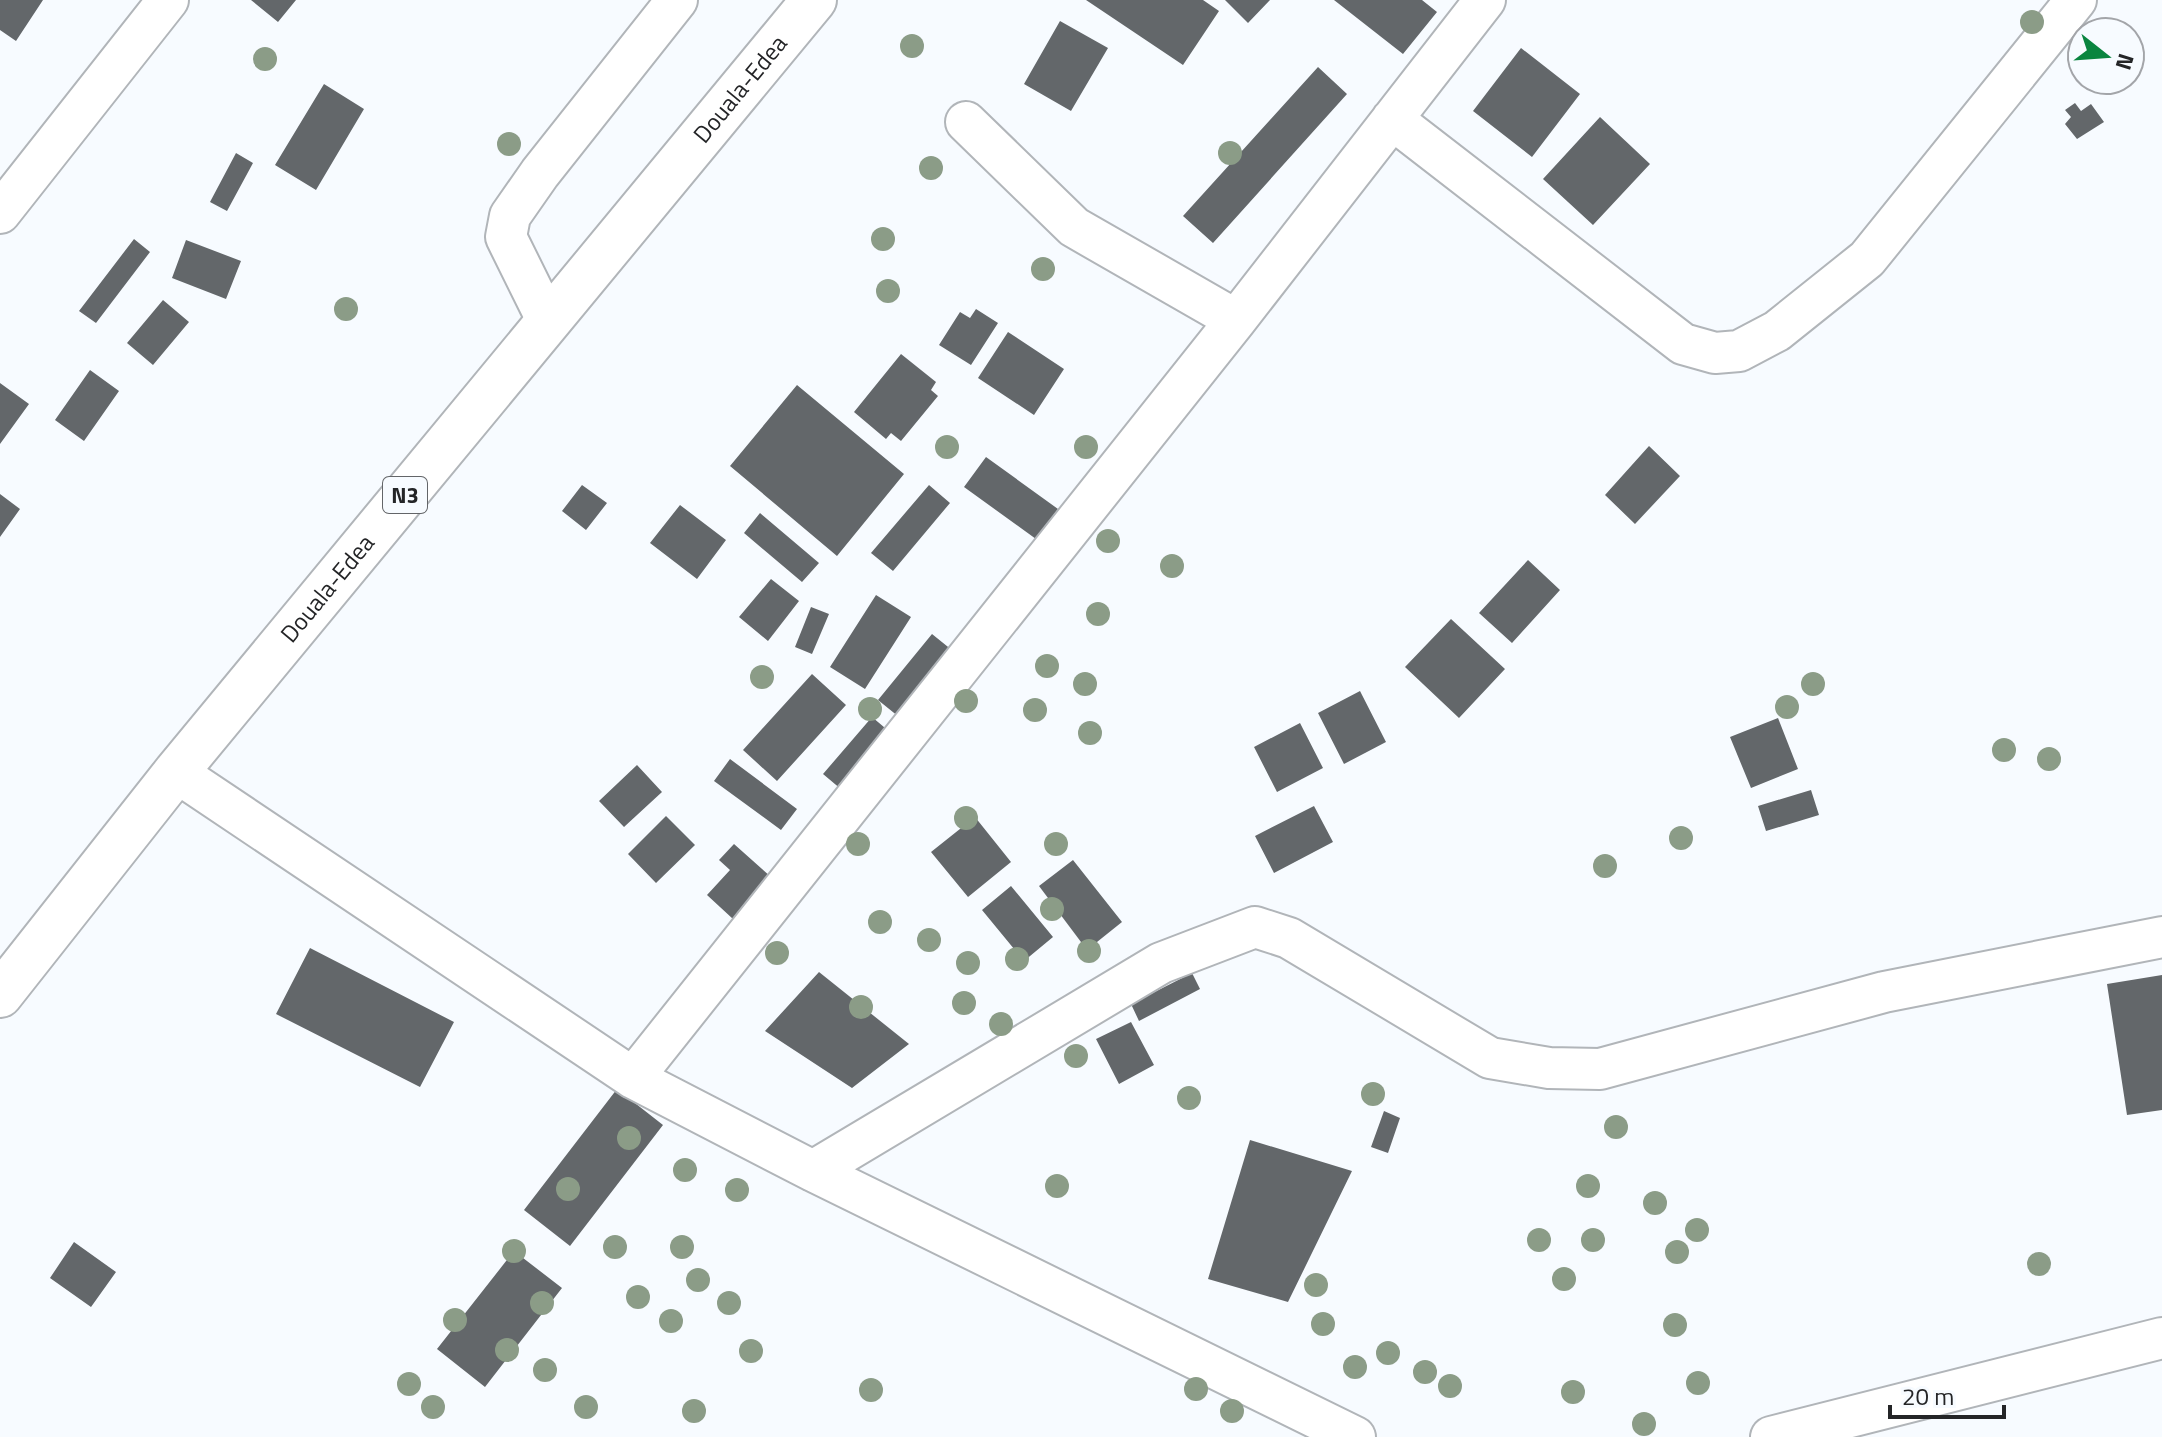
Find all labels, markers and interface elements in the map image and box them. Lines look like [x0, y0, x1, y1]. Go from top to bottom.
north arrow [2066, 16, 2146, 96]
street label: Douala-Edea [684, 27, 795, 150]
text: N [2107, 50, 2144, 74]
road number: N3 [383, 477, 427, 513]
street label: Douala-Edea [271, 526, 382, 650]
scale bar [1890, 1369, 2004, 1419]
text: 20 m [1902, 1378, 1954, 1414]

